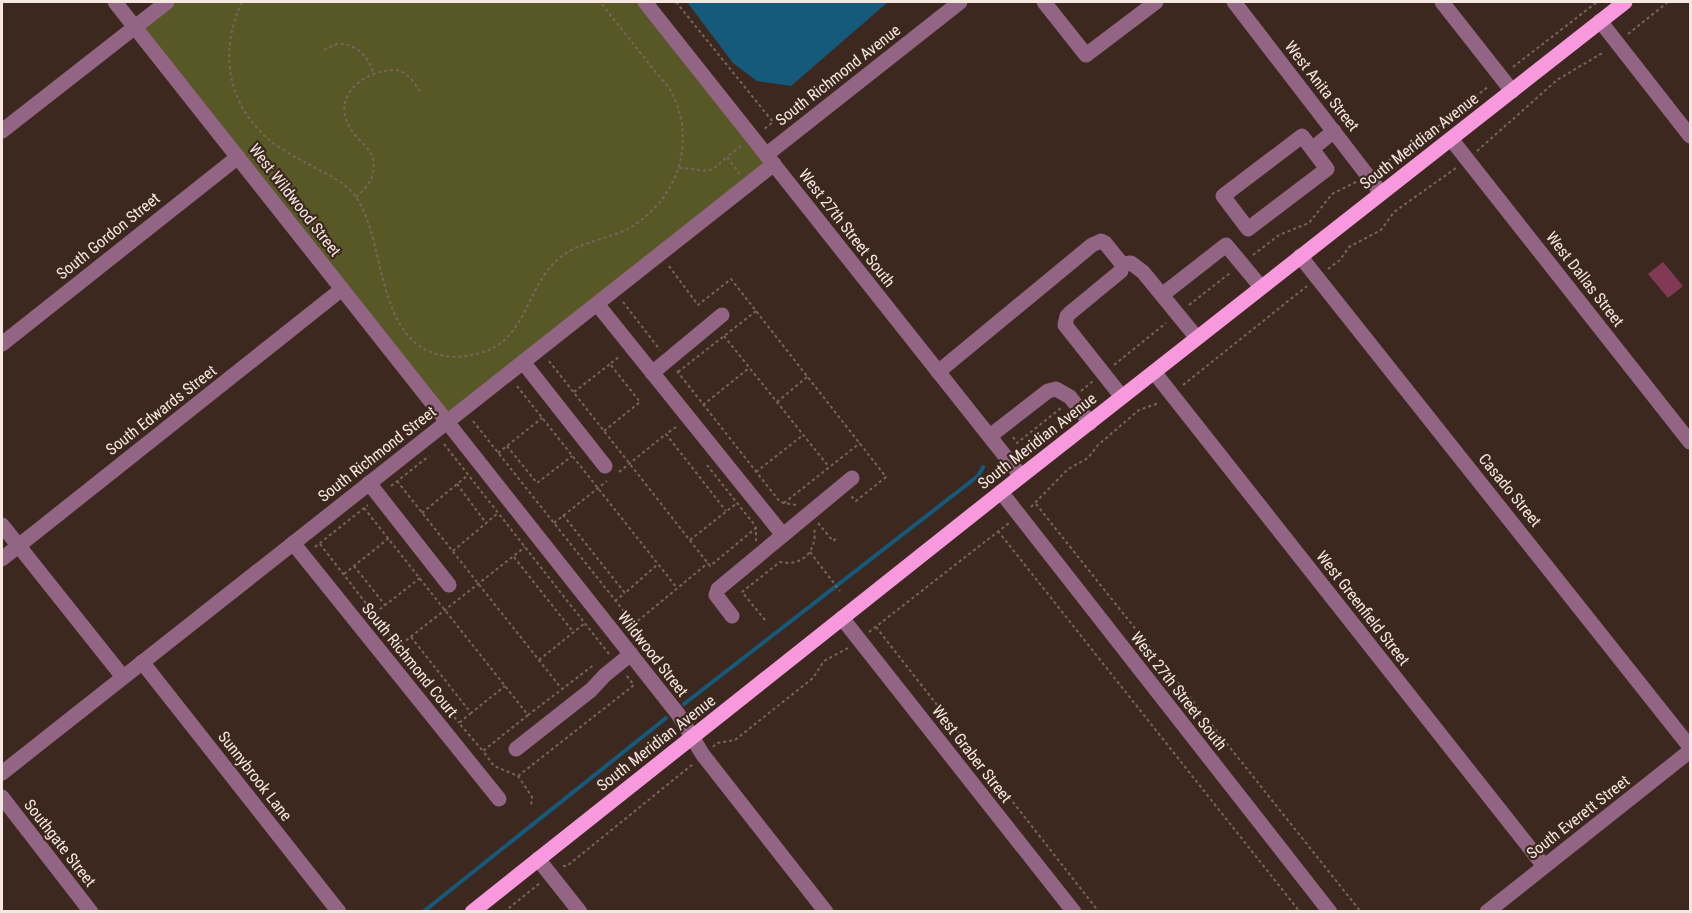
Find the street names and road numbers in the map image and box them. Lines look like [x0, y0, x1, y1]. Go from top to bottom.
street label: South Richmond Avenue [772, 20, 904, 130]
street label: West Anita Street [1281, 37, 1363, 135]
street label: South Meridian Avenue [1356, 89, 1482, 193]
street label: West Wildwood Street [245, 140, 345, 260]
street label: West 27th Street South [795, 165, 899, 291]
street label: South Gordon Street [53, 188, 164, 283]
street label: West Dallas Street [1542, 228, 1628, 331]
street label: South Edwards Street [102, 361, 220, 459]
street label: South Meridian Avenue [974, 389, 1100, 493]
street label: South Richmond Street [314, 402, 440, 506]
street label: Casado Street [1475, 450, 1546, 531]
street label: West Greenfield Street [1312, 547, 1414, 669]
street label: South Richmond Court [358, 599, 462, 721]
street label: Wildwood Street [614, 608, 692, 701]
street label: West 27th Street South [1127, 628, 1231, 754]
street label: South Meridian Avenue [593, 691, 719, 795]
street label: West Graber Street [928, 702, 1016, 807]
street label: Sunnybrook Lane [214, 727, 296, 825]
street label: South Everett Street [1523, 771, 1633, 863]
street label: Southgate Street [20, 796, 100, 891]

